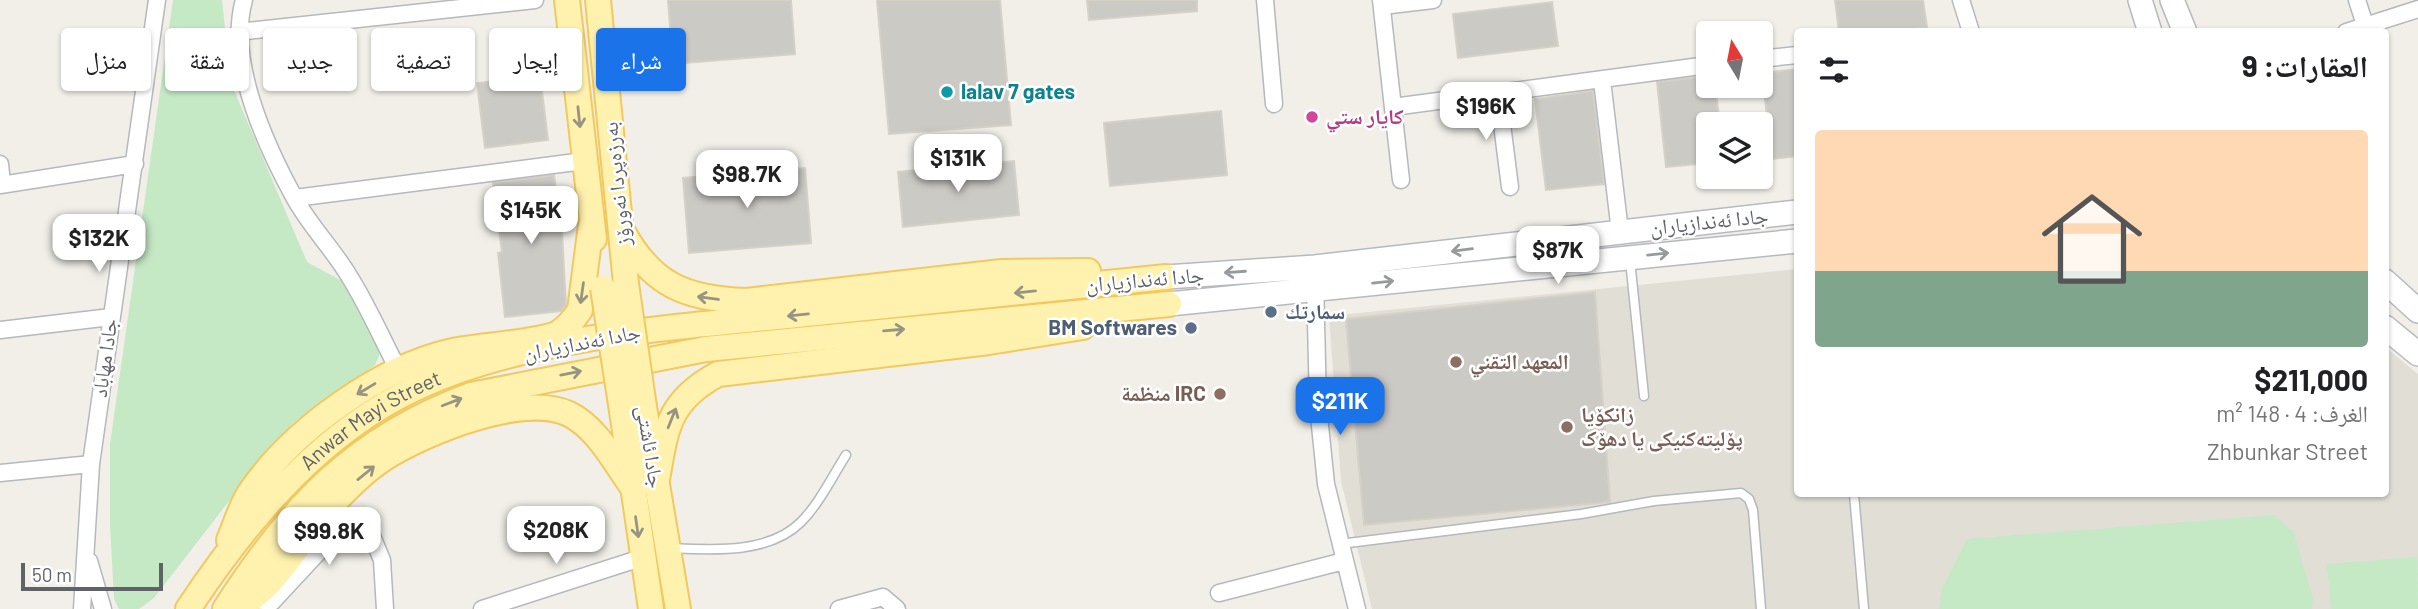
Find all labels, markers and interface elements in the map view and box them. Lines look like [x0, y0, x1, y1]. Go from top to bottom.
north arrow [1696, 21, 1773, 98]
map controls [1696, 21, 1773, 189]
chip: منزل [61, 28, 151, 91]
chip: شقة [165, 28, 249, 91]
chip: جديد [263, 28, 357, 91]
chip: تصفية [371, 28, 475, 91]
chip: إيجار [489, 28, 582, 91]
chip: شراء [596, 28, 686, 91]
text: العقارات: 9 [2242, 47, 2368, 83]
icon: filters [1815, 51, 1853, 89]
place label: lalav 7 gates [961, 78, 1075, 103]
pin: $196K [1437, 82, 1535, 142]
marker: lalav 7 gates [939, 84, 955, 100]
text: $196K [1456, 91, 1516, 119]
place label: كايار ستي [1326, 103, 1403, 133]
one-way arrow [573, 105, 586, 127]
marker: كايار ستي [1304, 109, 1320, 125]
button: layers [1696, 112, 1773, 189]
street label: بەرزەپردا نەورۆز [597, 121, 636, 248]
pin: $131K [909, 134, 1007, 194]
text: $131K [930, 143, 986, 171]
pin: $98.7K [690, 150, 804, 210]
text: $98.7K [712, 159, 782, 187]
icon: home [2029, 176, 2155, 302]
pin: $145K [482, 187, 580, 246]
text: $145K [500, 195, 562, 223]
street label: جادا ئەندازیاران [1649, 202, 1769, 240]
pin: $132K [50, 215, 148, 274]
text: $132K [69, 223, 130, 251]
pin: $87K [1517, 226, 1599, 286]
text: $87K [1532, 235, 1584, 263]
one-way arrow [1451, 243, 1474, 256]
one-way arrow [1647, 248, 1669, 261]
street label: جادا ئەندازیاران [1085, 261, 1205, 297]
one-way arrow [1224, 266, 1247, 279]
one-way arrow [1371, 275, 1394, 288]
one-way arrow [576, 281, 589, 304]
one-way arrow [1014, 285, 1037, 298]
one-way arrow [697, 291, 719, 304]
place label: سمارتك [1285, 298, 1345, 323]
marker: سمارتك [1263, 304, 1279, 320]
one-way arrow [788, 308, 810, 321]
place label: BM Softwares [1048, 314, 1177, 339]
street label: جادا مهاباد [86, 317, 122, 399]
street label: جادا ئەندازیاران [521, 318, 642, 366]
marker: BM Softwares [1183, 320, 1199, 336]
one-way arrow [882, 323, 904, 336]
place label: المعهد التقني [1470, 348, 1569, 378]
marker: المعهد التقني [1448, 354, 1464, 370]
text: $211,000 [2254, 361, 2368, 397]
street label: Anwar Mayi Street [294, 364, 444, 474]
one-way arrow [559, 366, 582, 379]
pin: $211K [1291, 378, 1389, 437]
place label: منظمة IRC [1121, 380, 1206, 405]
one-way arrow [356, 383, 376, 397]
marker: منظمة IRC [1212, 386, 1228, 402]
text: $211K [1312, 386, 1368, 414]
one-way arrow [440, 395, 462, 407]
text: الغرف: 4 · 148 m² [2216, 399, 2368, 427]
place label: زانکۆیا پۆلیتەکنیکی یا دهۆک [1581, 401, 1743, 452]
street label: جادا ئاشتی [631, 404, 670, 490]
one-way arrow [666, 408, 679, 430]
marker: زانکۆیا پۆلیتەکنیکی یا دهۆک [1559, 419, 1575, 435]
text: Zhbunkar Street [2207, 437, 2368, 465]
one-way arrow [356, 466, 375, 481]
pin: $208K [507, 506, 605, 566]
pin: $99.8K [272, 508, 386, 567]
text: $208K [523, 515, 589, 543]
one-way arrow [631, 515, 644, 538]
text: $99.8K [294, 516, 364, 544]
scale bar [21, 560, 163, 592]
text: 50 m [32, 563, 72, 586]

